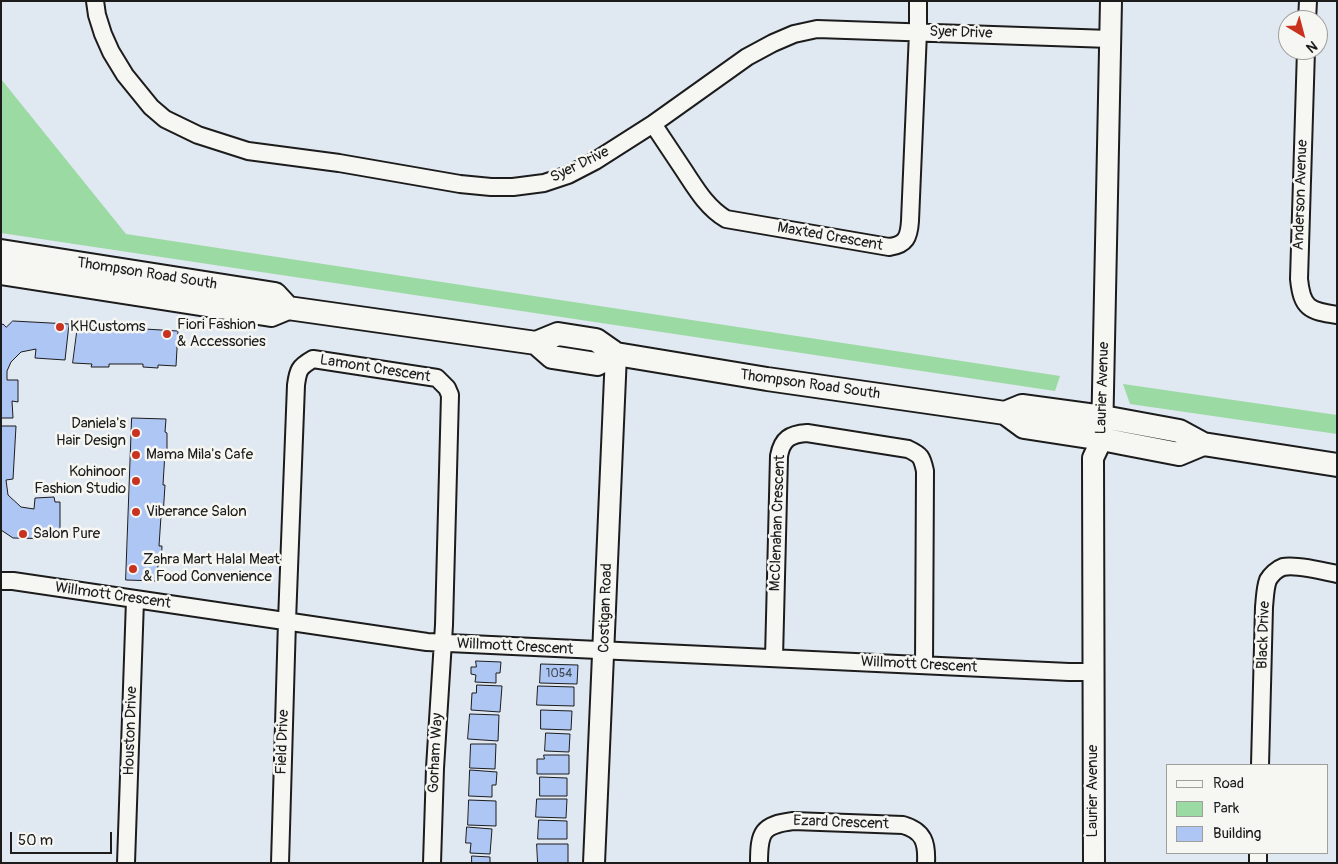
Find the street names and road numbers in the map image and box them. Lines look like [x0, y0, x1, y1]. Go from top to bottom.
street label: Syer Drive [929, 23, 993, 43]
street label: Anderson Avenue [1290, 139, 1312, 251]
street label: Syer Drive [548, 143, 612, 187]
street label: Maxted Crescent [776, 219, 884, 255]
street label: Thompson Road South [76, 254, 218, 294]
street label: Laurier Avenue [1092, 341, 1114, 435]
street label: Lamont Crescent [318, 351, 432, 387]
street label: Thompson Road South [739, 366, 881, 404]
street label: McClenahan Crescent [767, 454, 789, 592]
street label: Costigan Road [595, 563, 617, 653]
street label: Willmott Crescent [54, 579, 172, 613]
street label: Black Drive [1254, 601, 1274, 669]
street label: Willmott Crescent [456, 635, 574, 659]
street label: Willmott Crescent [860, 653, 978, 677]
street label: Houston Drive [120, 686, 142, 776]
street label: Field Drive [273, 709, 293, 775]
street label: Gorham Way [425, 713, 447, 793]
street label: Laurier Avenue [1084, 745, 1102, 837]
street label: Ezard Crescent [793, 812, 889, 834]

